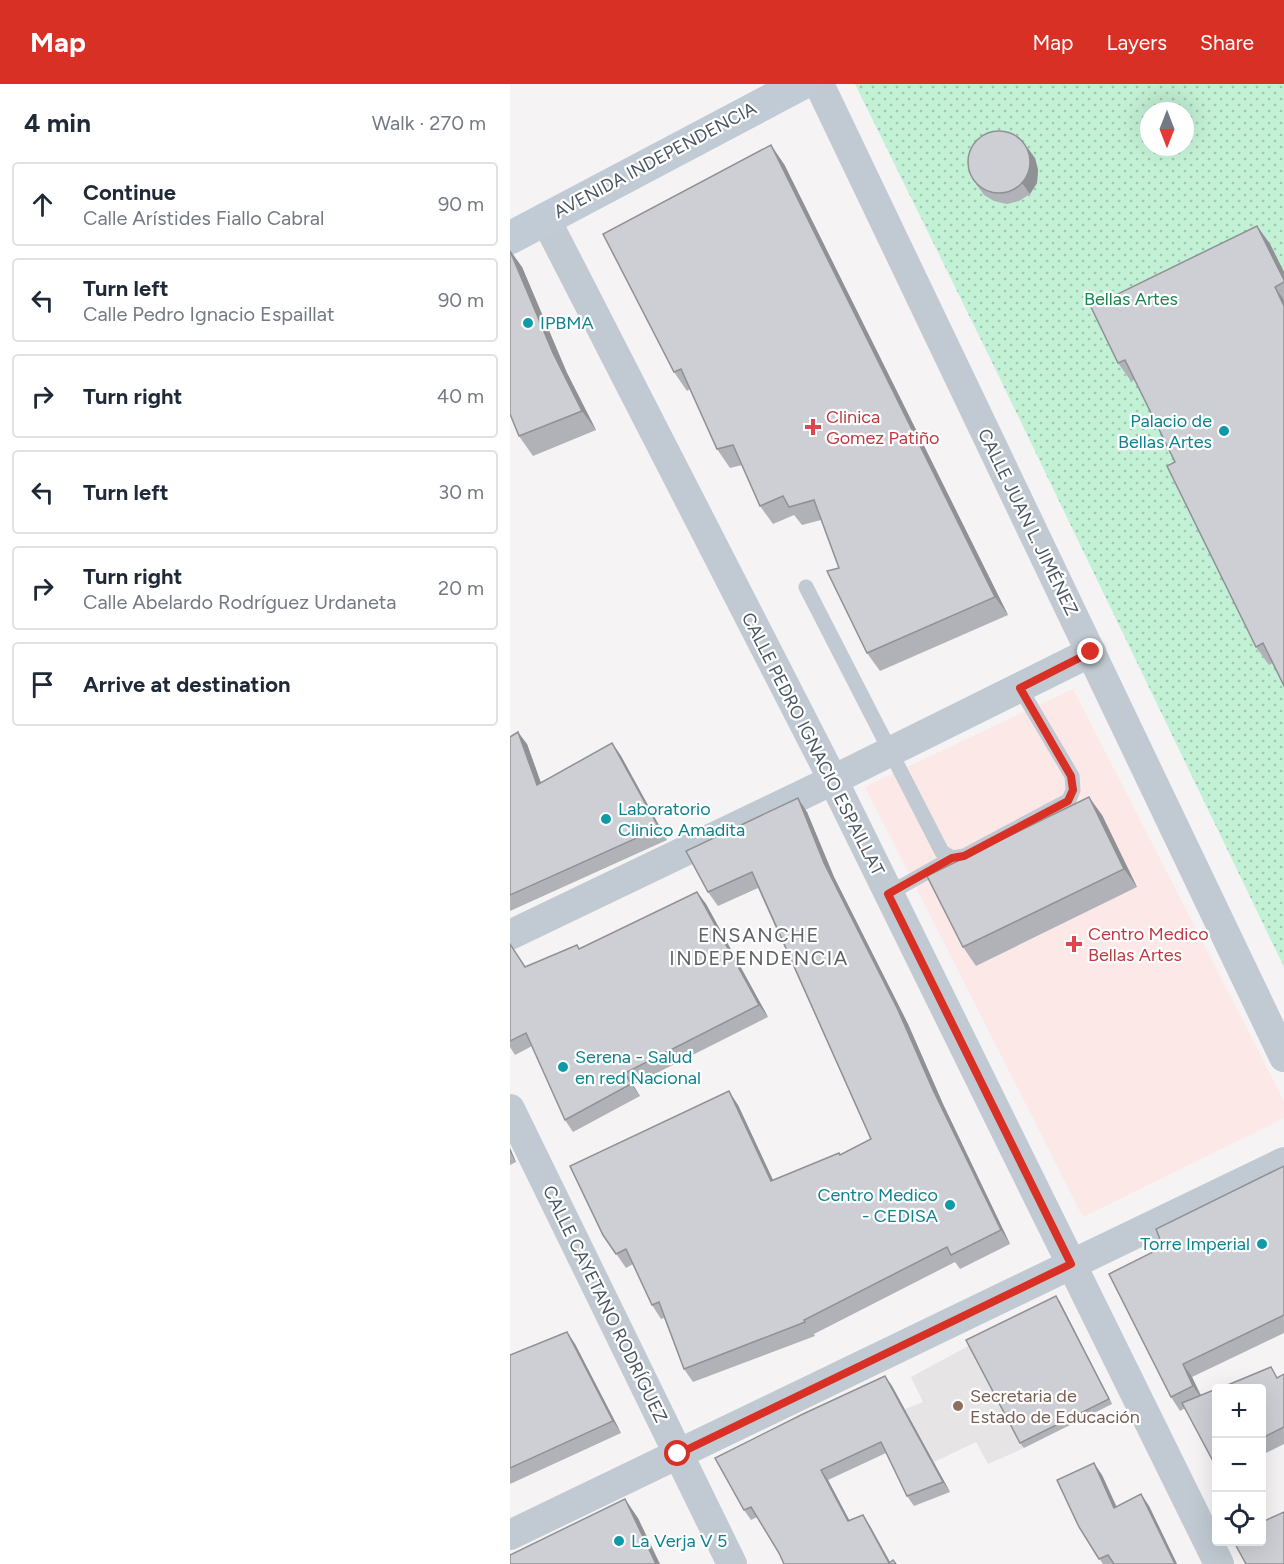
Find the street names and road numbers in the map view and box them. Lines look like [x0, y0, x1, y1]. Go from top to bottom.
street label: AVENIDA INDEPENDENCIA [550, 97, 760, 223]
street label: CALLE JUAN L. JIMÉNEZ [973, 425, 1083, 619]
street label: CALLE PEDRO IGNACIO ESPAILLAT [737, 609, 889, 879]
street label: CALLE CAYETANO RODRÍGUEZ [538, 1182, 672, 1426]

